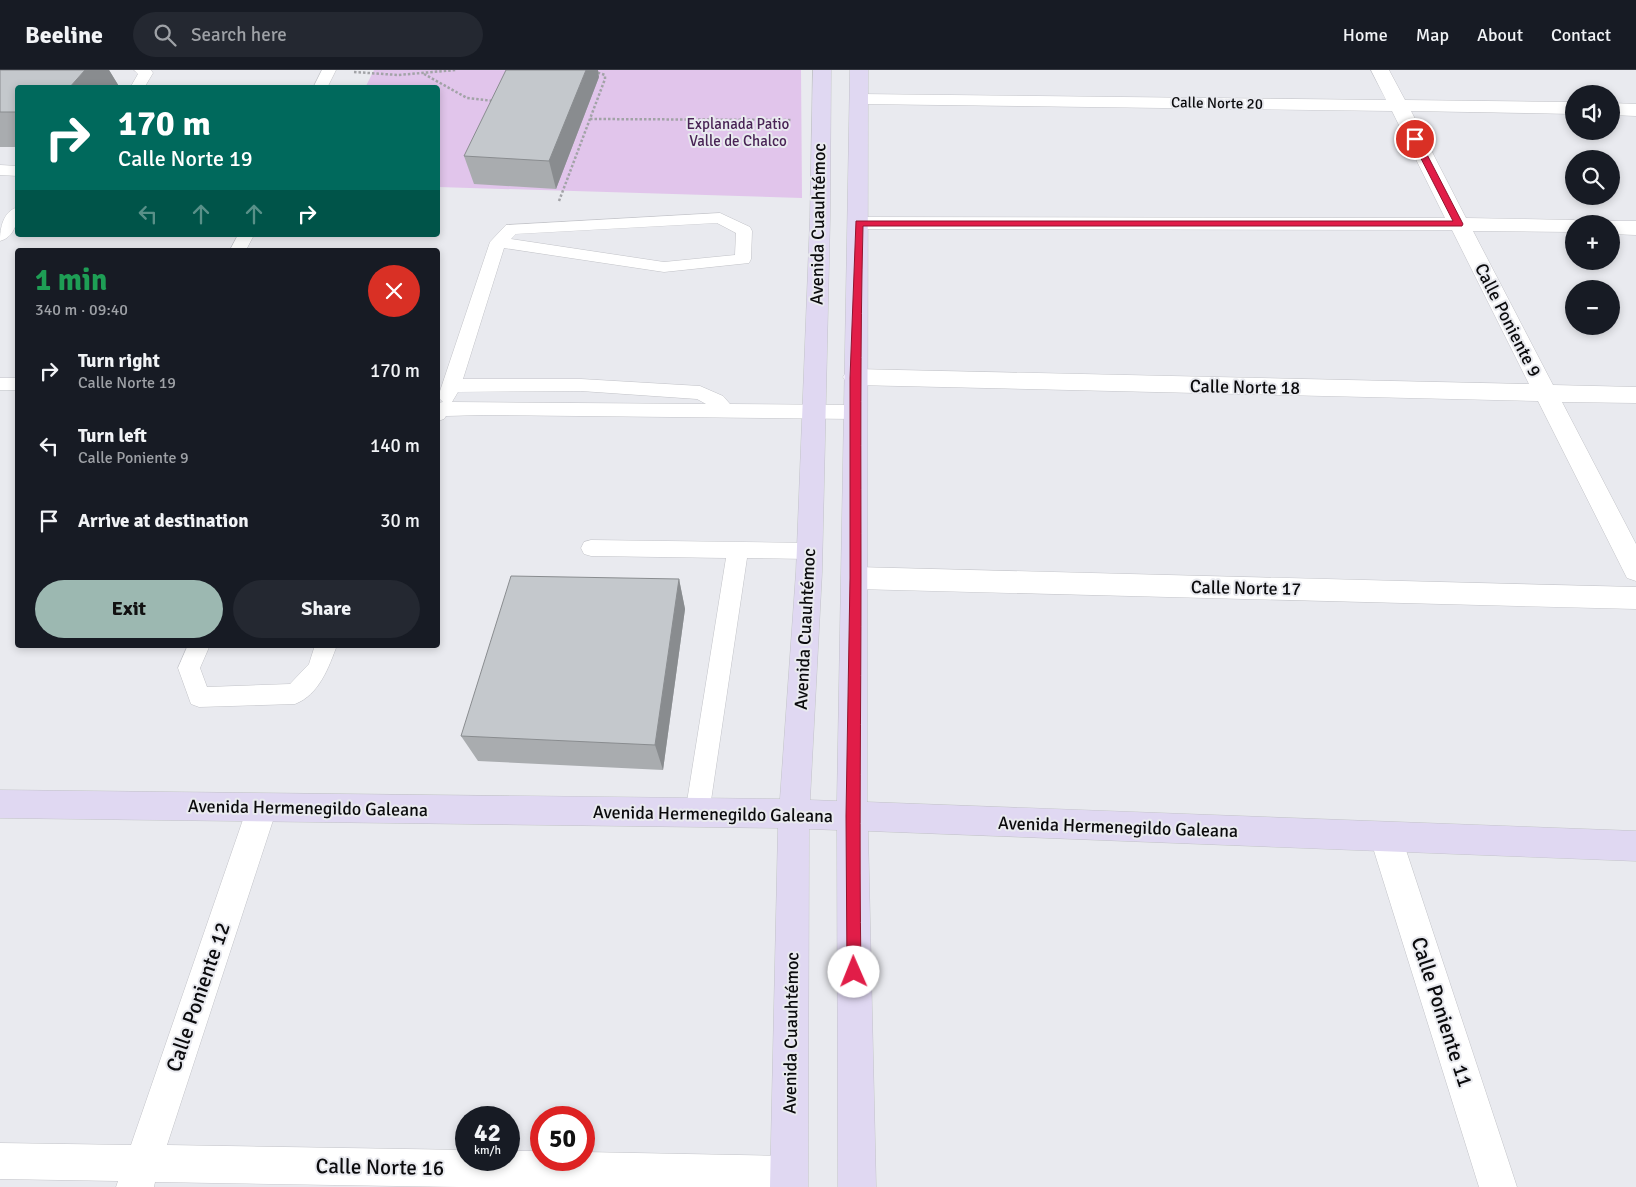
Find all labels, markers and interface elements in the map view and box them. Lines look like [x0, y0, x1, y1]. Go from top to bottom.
search box [133, 12, 483, 57]
text: Beeline [25, 20, 103, 50]
icon: search [151, 21, 179, 49]
text: Search here [191, 23, 287, 47]
text: Home [1343, 24, 1388, 46]
text: Map [1416, 24, 1449, 46]
text: About [1477, 24, 1523, 46]
text: Contact [1551, 24, 1611, 46]
map controls [1565, 85, 1620, 335]
button: sound [1565, 85, 1620, 140]
street label: Calle Norte 20 [1171, 93, 1263, 113]
text: 170 m [118, 102, 211, 145]
icon: right [35, 105, 100, 170]
park label: Explanada Patio Valle de Chalco [687, 115, 790, 150]
pin [1394, 118, 1436, 160]
icon: arrive [1401, 125, 1429, 153]
street label: Avenida Cuauhtémoc [806, 143, 830, 305]
text: Calle Norte 19 [118, 145, 253, 172]
button: search [1565, 150, 1620, 205]
icon: left [134, 200, 162, 228]
icon: ahead [187, 200, 215, 228]
icon: ahead [240, 200, 268, 228]
icon: right [293, 200, 321, 228]
button: + [1565, 215, 1620, 270]
street label: Calle Poniente 9 [1470, 260, 1546, 380]
text: 1 min [35, 262, 107, 299]
button: close [368, 265, 420, 317]
button: − [1565, 280, 1620, 335]
text: 340 m · 09:40 [35, 300, 128, 320]
text: Turn right [78, 349, 160, 373]
icon: right [35, 357, 63, 385]
text: 170 m [370, 359, 420, 383]
text: Calle Norte 19 [78, 373, 176, 393]
street label: Calle Norte 18 [1190, 375, 1300, 399]
text: Turn left [78, 424, 147, 448]
icon: left [35, 432, 63, 460]
text: 140 m [370, 434, 420, 458]
text: Calle Poniente 9 [78, 448, 189, 468]
icon: arrive [35, 507, 63, 535]
text: Arrive at destination [78, 509, 249, 533]
text: 30 m [380, 509, 420, 533]
street label: Avenida Cuauhtémoc [790, 548, 820, 710]
street label: Calle Norte 17 [1191, 576, 1301, 600]
button: Exit [35, 580, 223, 638]
button: Share [233, 580, 420, 638]
street label: Avenida Hermenegildo Galeana [188, 795, 428, 821]
street label: Avenida Hermenegildo Galeana [593, 801, 833, 827]
street label: Avenida Hermenegildo Galeana [998, 812, 1238, 842]
street label: Calle Poniente 12 [160, 919, 236, 1075]
street label: Calle Poniente 11 [1405, 934, 1479, 1090]
position arrow [827, 945, 879, 997]
street label: Avenida Cuauhtémoc [779, 952, 803, 1114]
speed limit sign: 50 [530, 1106, 595, 1171]
text: 42 [474, 1117, 501, 1148]
text: km/h [474, 1143, 501, 1158]
street label: Calle Norte 16 [316, 1153, 444, 1181]

